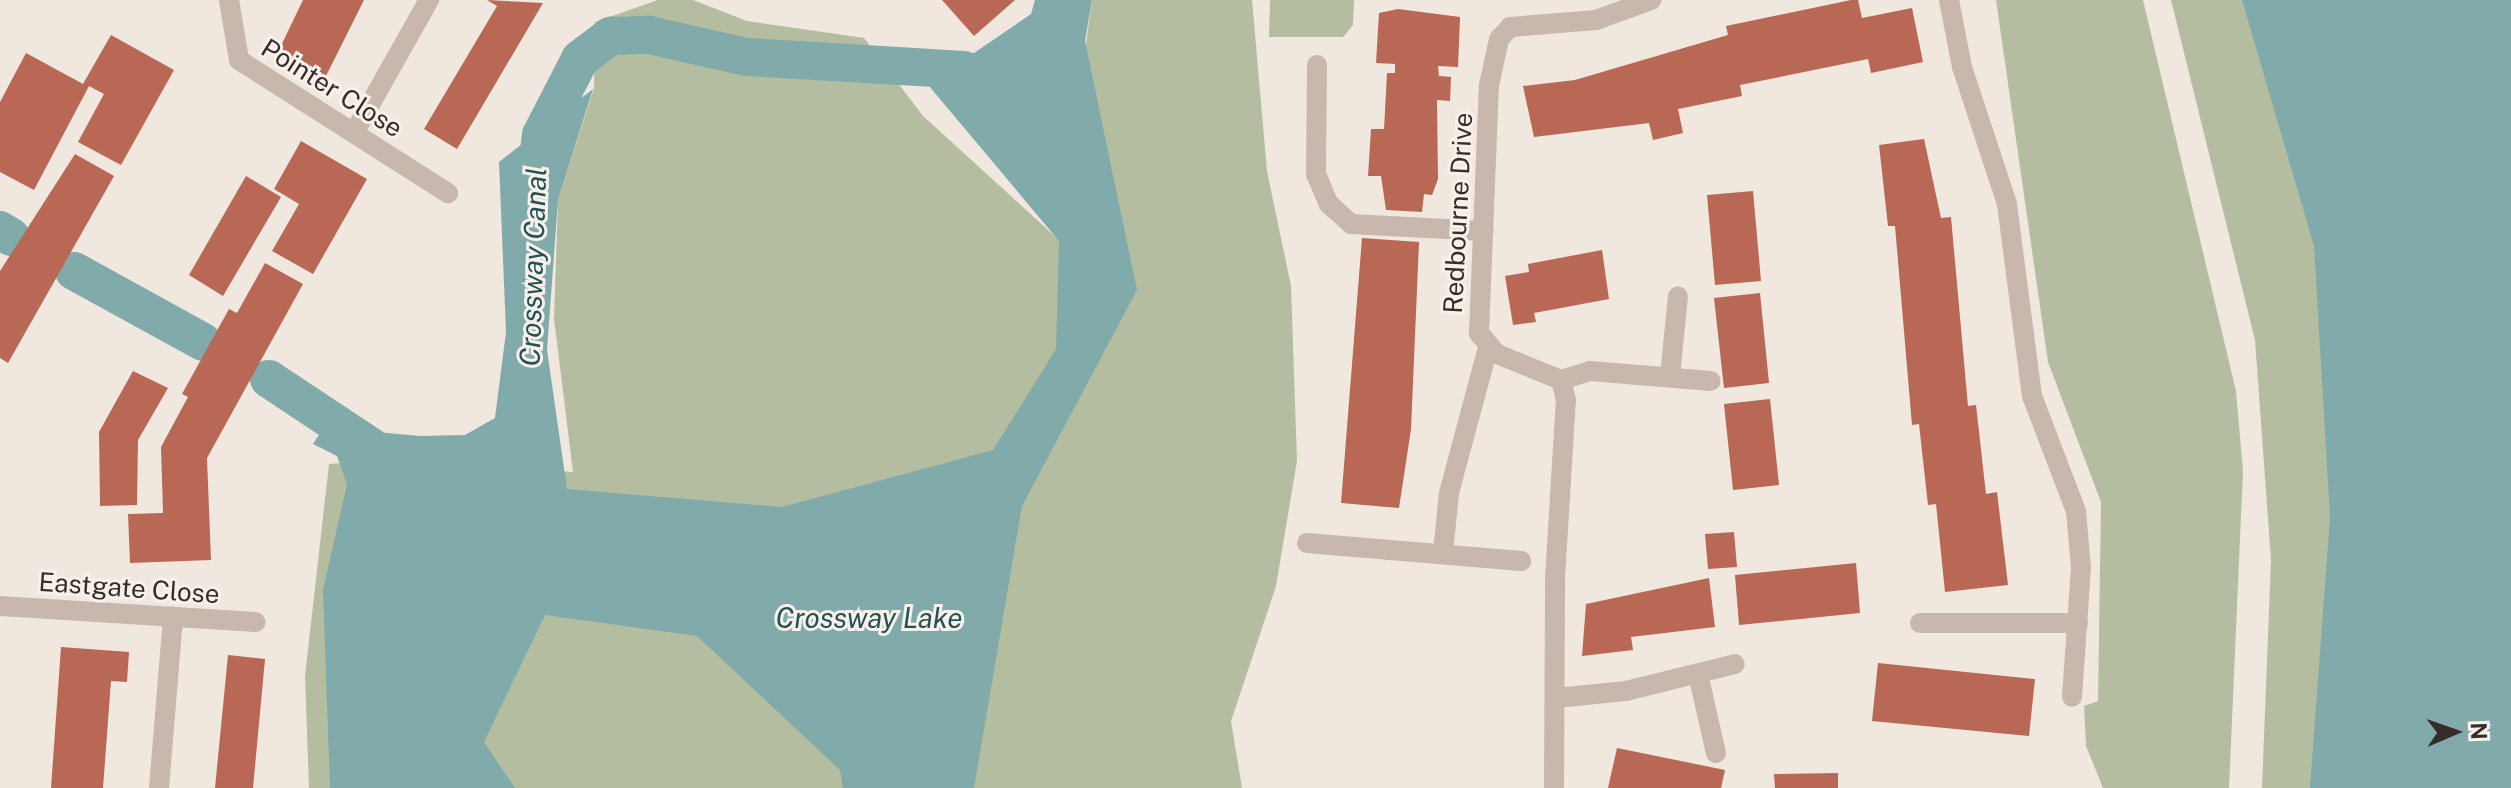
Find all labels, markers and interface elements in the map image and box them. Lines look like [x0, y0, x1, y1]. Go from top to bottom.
street label: Pointer Close [256, 32, 408, 144]
street label: Redbourne Drive [1437, 112, 1479, 314]
water label: Crossway Canal [513, 167, 553, 367]
street label: Eastgate Close [37, 566, 221, 610]
water label: Crossway Lake [776, 601, 962, 635]
north arrow [2415, 692, 2495, 772]
text: N [2466, 722, 2492, 740]

